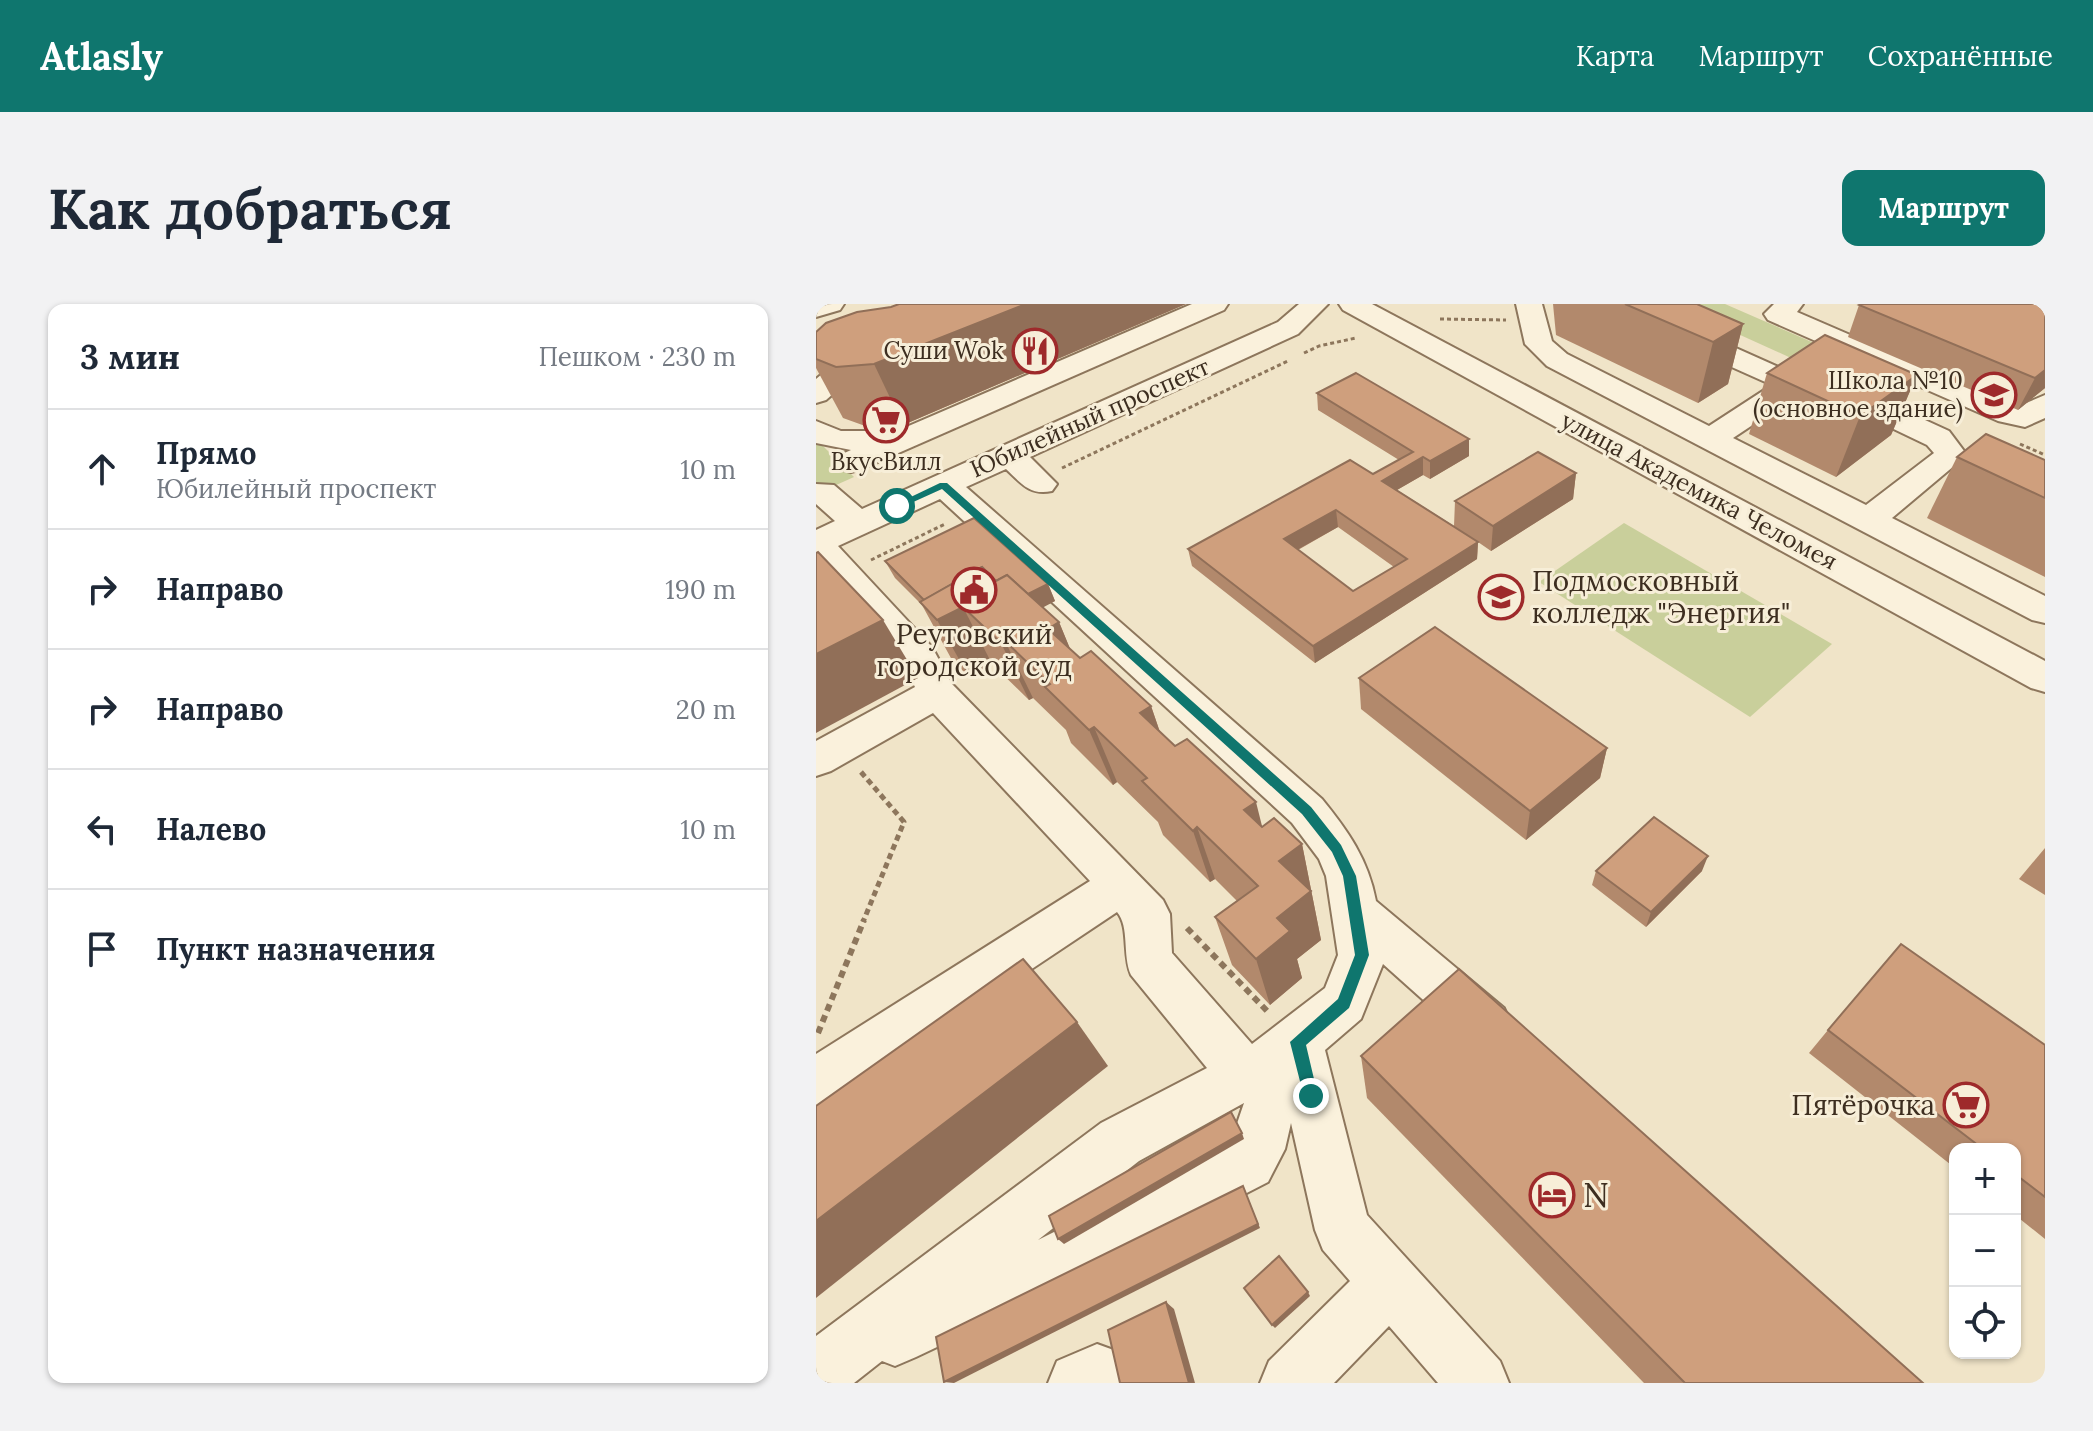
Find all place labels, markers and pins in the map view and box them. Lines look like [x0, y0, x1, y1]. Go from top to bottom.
restaurant icon: Суши Wok [1011, 327, 1059, 375]
place label: Суши Wok [883, 335, 1004, 366]
place label: Школа №10 (основное здание) [1753, 365, 1963, 424]
school or university icon: Школа №10 (основное здание) [1970, 371, 2018, 419]
supermarket icon: ВкусВилл [862, 396, 910, 444]
place label: ВкусВилл [831, 446, 941, 477]
place label: Подмосковный колледж "Энергия" [1532, 563, 1790, 631]
public building icon: Реутовский городской суд [950, 566, 998, 614]
school or university icon: Подмосковный колледж "Энергия" [1477, 573, 1525, 621]
place label: Реутовский городской суд [876, 616, 1072, 684]
supermarket icon: Пятёрочка [1942, 1081, 1990, 1129]
place label: Пятёрочка [1791, 1087, 1935, 1123]
hotel icon: N [1528, 1171, 1576, 1219]
place label: N [1583, 1173, 1609, 1216]

